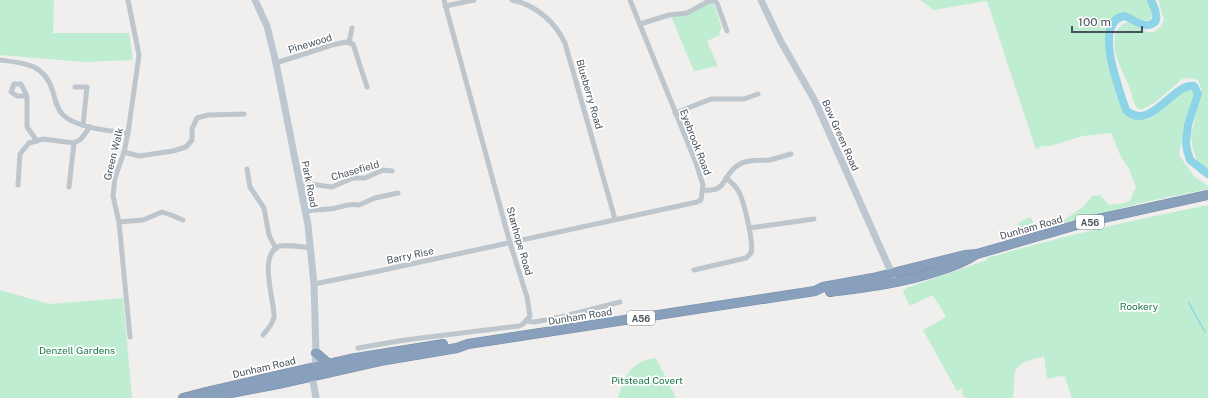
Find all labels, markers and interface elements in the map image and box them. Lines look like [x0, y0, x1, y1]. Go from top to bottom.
scale bar [1072, 8, 1142, 34]
text: 100 m [1078, 15, 1111, 29]
street label: Pinewood [287, 31, 333, 55]
street label: Blueberry Road [574, 58, 606, 130]
street label: Bow Green Road [820, 97, 862, 173]
street label: Eyebrook Road [678, 107, 714, 177]
street label: Green Walk [101, 126, 125, 181]
street label: Chasefield [330, 157, 380, 183]
street label: Park Road [300, 160, 320, 208]
street label: Stanhope Road [504, 205, 536, 277]
street label: Dunham Road [998, 212, 1064, 242]
road number: A56 [1076, 215, 1104, 229]
street label: Barry Rise [385, 244, 435, 266]
park label: Rookery [1120, 300, 1159, 312]
street label: Dunham Road [547, 305, 613, 327]
road number: A56 [627, 311, 655, 325]
park label: Denzell Gardens [39, 344, 115, 356]
street label: Dunham Road [231, 354, 297, 380]
park label: Pitstead Covert [611, 374, 683, 386]

